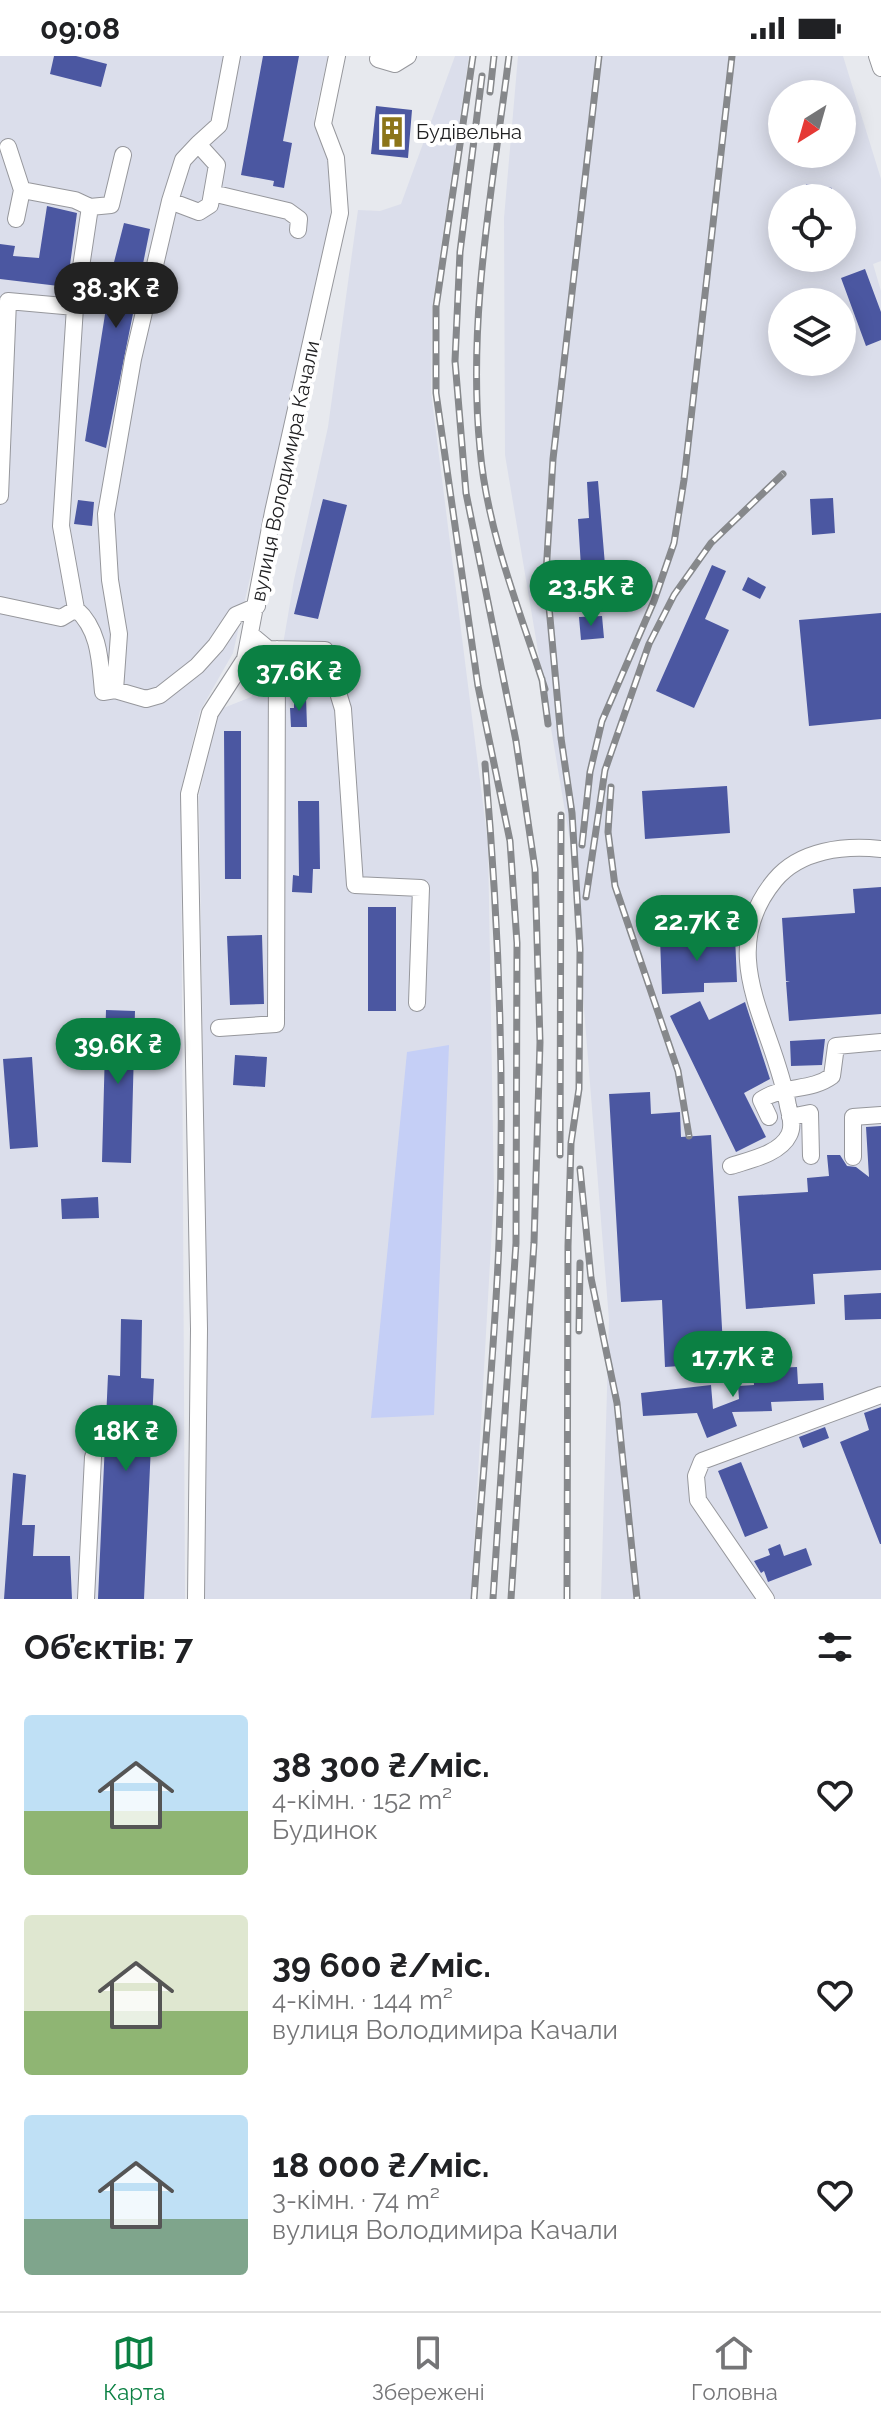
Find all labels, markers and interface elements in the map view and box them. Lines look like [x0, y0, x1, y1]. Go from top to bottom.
text: 09:08 [40, 11, 120, 46]
north arrow [768, 80, 856, 168]
map controls [768, 80, 856, 376]
building icon: Будівельна [375, 115, 409, 149]
place label: Будівельна [416, 120, 522, 144]
button: locate [768, 184, 856, 272]
pin: 38.3K ₴ [42, 262, 190, 330]
text: 38.3K ₴ [72, 273, 160, 303]
button: layers [768, 288, 856, 376]
street label: вулиця Володимира Качали [246, 338, 324, 604]
pin: 23.5K ₴ [517, 560, 665, 628]
text: 23.5K ₴ [548, 571, 634, 601]
pin: 37.6K ₴ [225, 645, 373, 713]
text: 37.6K ₴ [256, 656, 342, 686]
pin: 22.7K ₴ [623, 895, 771, 963]
text: 22.7K ₴ [654, 906, 740, 936]
pin: 39.6K ₴ [44, 1018, 192, 1086]
text: 39.6K ₴ [74, 1029, 162, 1059]
pin: 17.7K ₴ [659, 1331, 807, 1399]
text: 17.7K ₴ [691, 1342, 775, 1372]
pin: 18K ₴ [70, 1405, 182, 1473]
text: 18K ₴ [93, 1416, 159, 1446]
icon: filters [813, 1625, 857, 1669]
text: Об’єктів: 7 [24, 1627, 193, 1667]
text: 38 300 ₴/міс. [272, 1745, 490, 1785]
icon: home [88, 1747, 184, 1843]
icon: heart [813, 1773, 857, 1817]
text: 4-кімн. · 152 m² [272, 1785, 452, 1815]
text: Будинок [272, 1815, 378, 1845]
text: 39 600 ₴/міс. [272, 1945, 491, 1985]
icon: home [88, 1947, 184, 2043]
icon: heart [813, 1973, 857, 2017]
text: 4-кімн. · 144 m² [272, 1985, 453, 2015]
text: вулиця Володимира Качали [272, 2015, 618, 2045]
text: 18 000 ₴/міс. [272, 2145, 489, 2185]
icon: home [88, 2147, 184, 2243]
icon: heart [813, 2173, 857, 2217]
text: 3-кімн. · 74 m² [272, 2185, 440, 2215]
text: вулиця Володимира Качали [272, 2215, 618, 2245]
tab: Карта [103, 2331, 165, 2405]
tab: Збережені [372, 2331, 484, 2405]
tab: Головна [691, 2331, 778, 2405]

